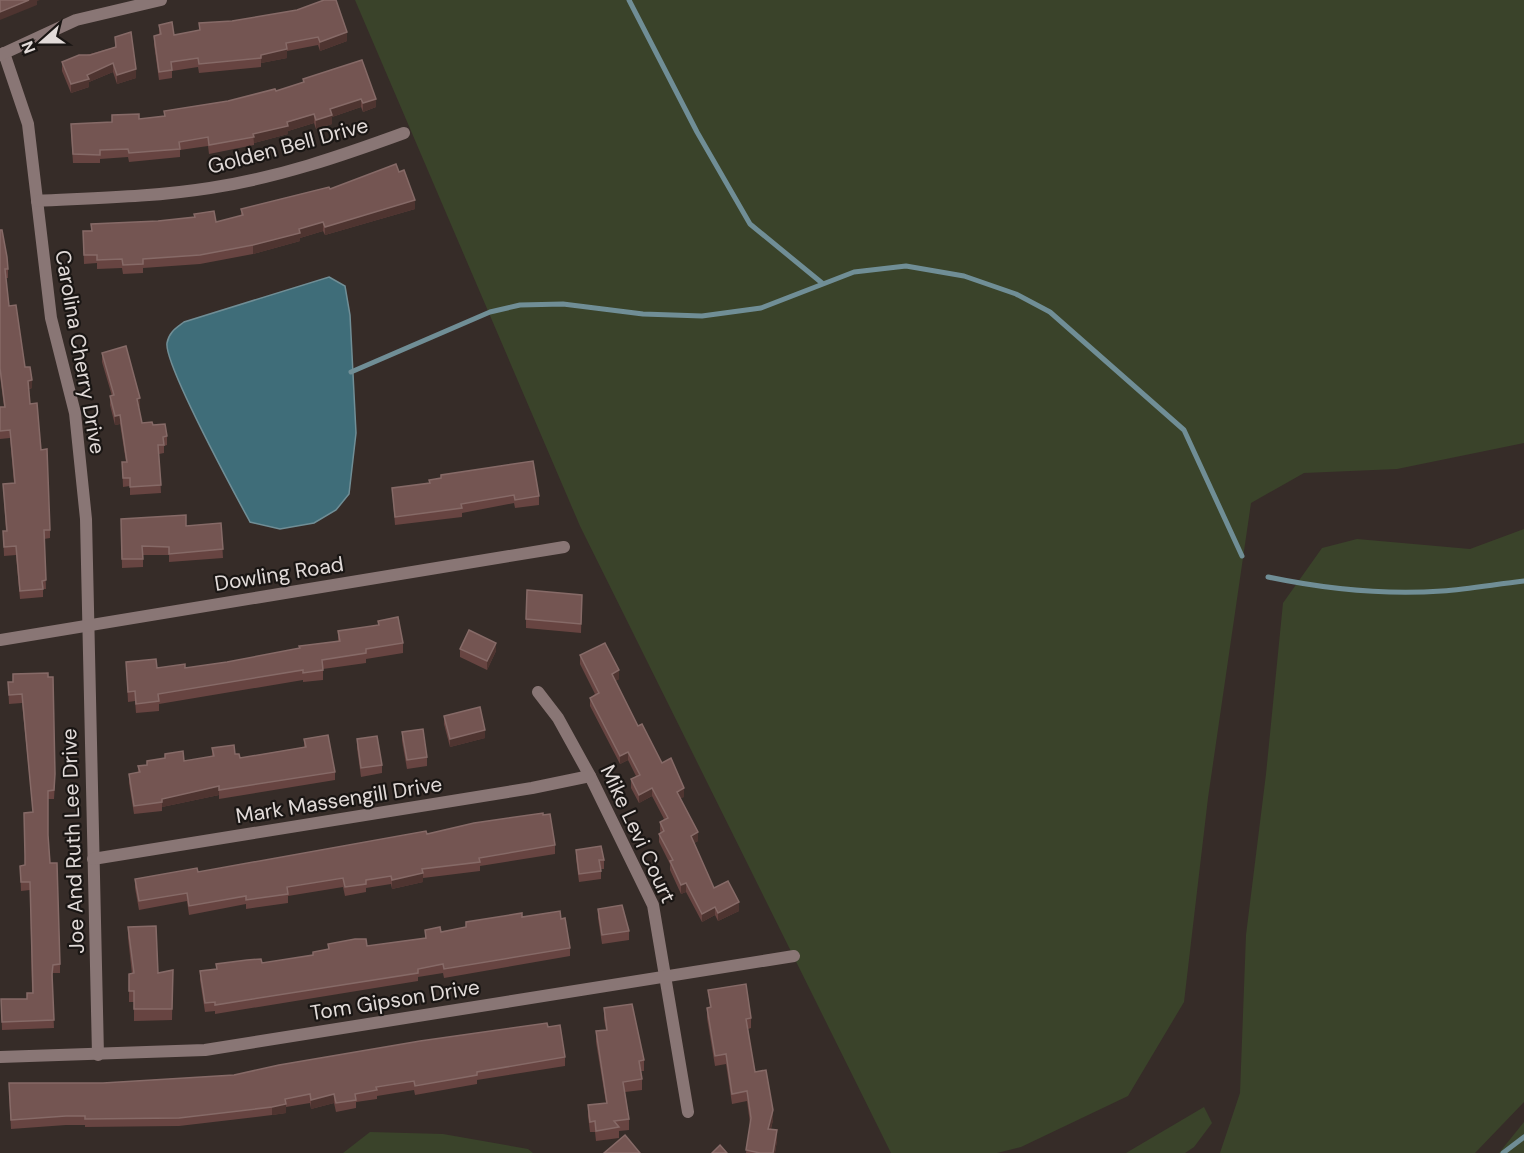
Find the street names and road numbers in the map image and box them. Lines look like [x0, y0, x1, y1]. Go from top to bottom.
street label: Golden Bell Drive [205, 111, 371, 181]
street label: Carolina Cherry Drive [48, 248, 112, 456]
street label: Dowling Road [212, 550, 346, 598]
street label: Joe And Ruth Lee Drive [55, 728, 91, 954]
street label: Mike Levi Court [594, 760, 682, 908]
street label: Mark Massengill Drive [234, 770, 444, 830]
street label: Tom Gipson Drive [308, 973, 482, 1027]

